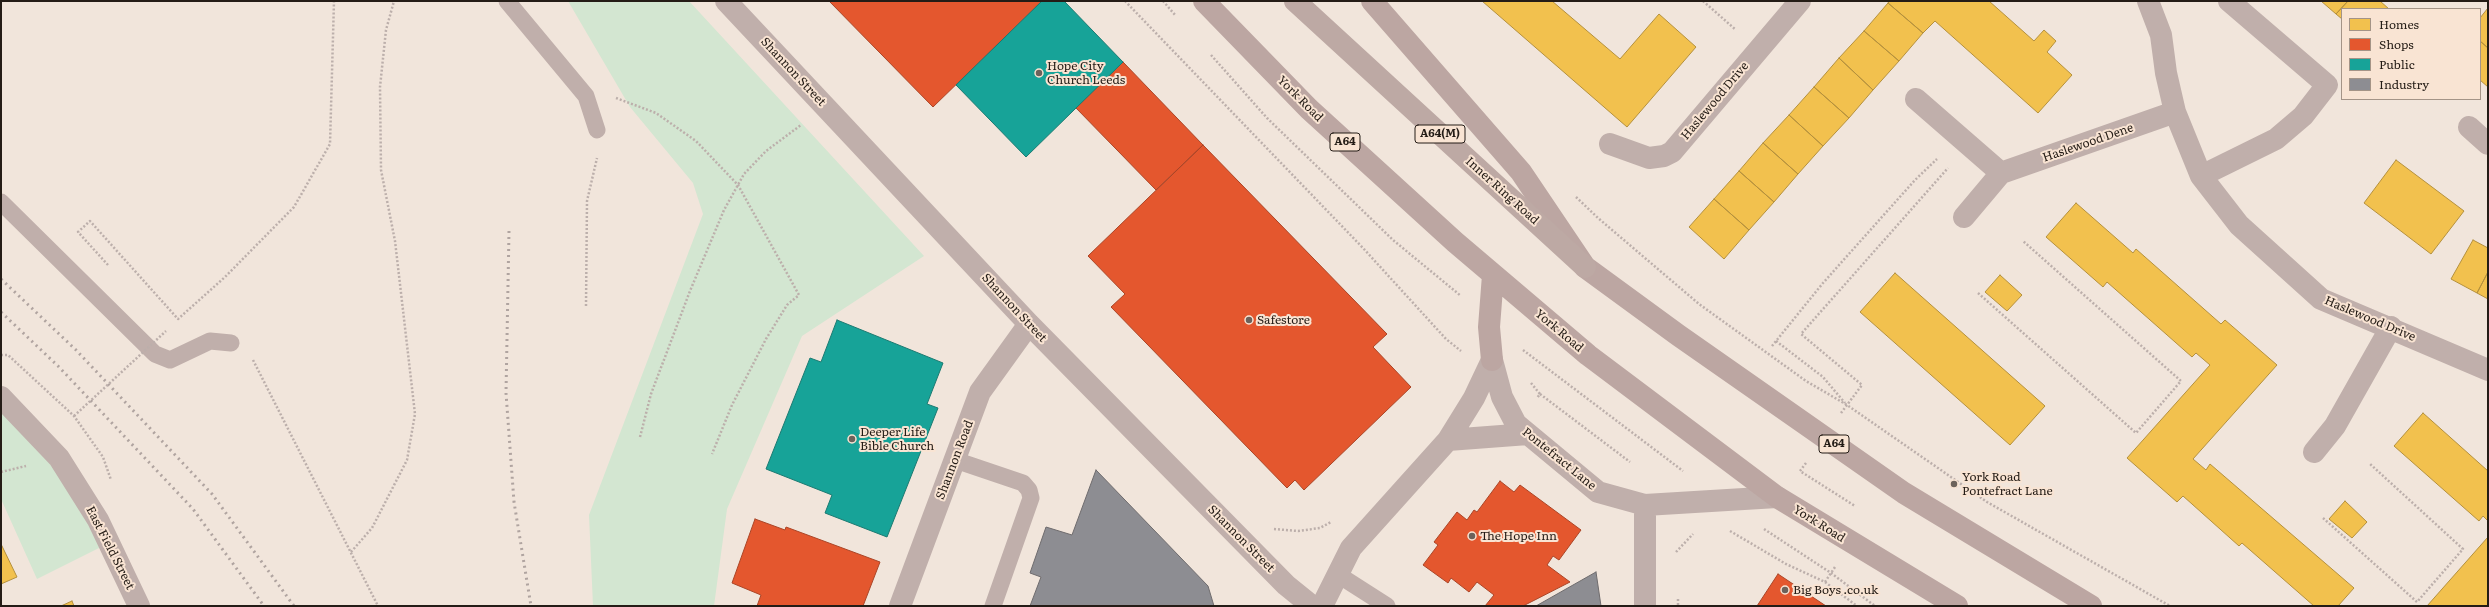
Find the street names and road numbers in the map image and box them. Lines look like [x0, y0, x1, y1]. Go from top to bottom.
street label: Shannon Street [757, 35, 829, 109]
street label: Haslewood Drive [1678, 59, 1752, 143]
street label: York Road [1274, 73, 1326, 125]
street label: Haslewood Dene [2041, 121, 2135, 165]
road number: A64(M) [1415, 125, 1465, 143]
road number: A64 [1330, 133, 1360, 151]
street label: Inner Ring Road [1462, 154, 1542, 228]
street label: Shannon Street [978, 271, 1050, 345]
street label: Haslewood Drive [2322, 293, 2418, 345]
street label: York Road [1532, 307, 1586, 355]
street label: Shannon Road [933, 418, 977, 502]
street label: Pontefract Lane [1519, 425, 1599, 493]
road number: A64 [1819, 435, 1849, 453]
street label: York Road [1790, 502, 1848, 546]
street label: Shannon Street [1205, 503, 1277, 575]
street label: East Field Street [83, 504, 137, 592]

